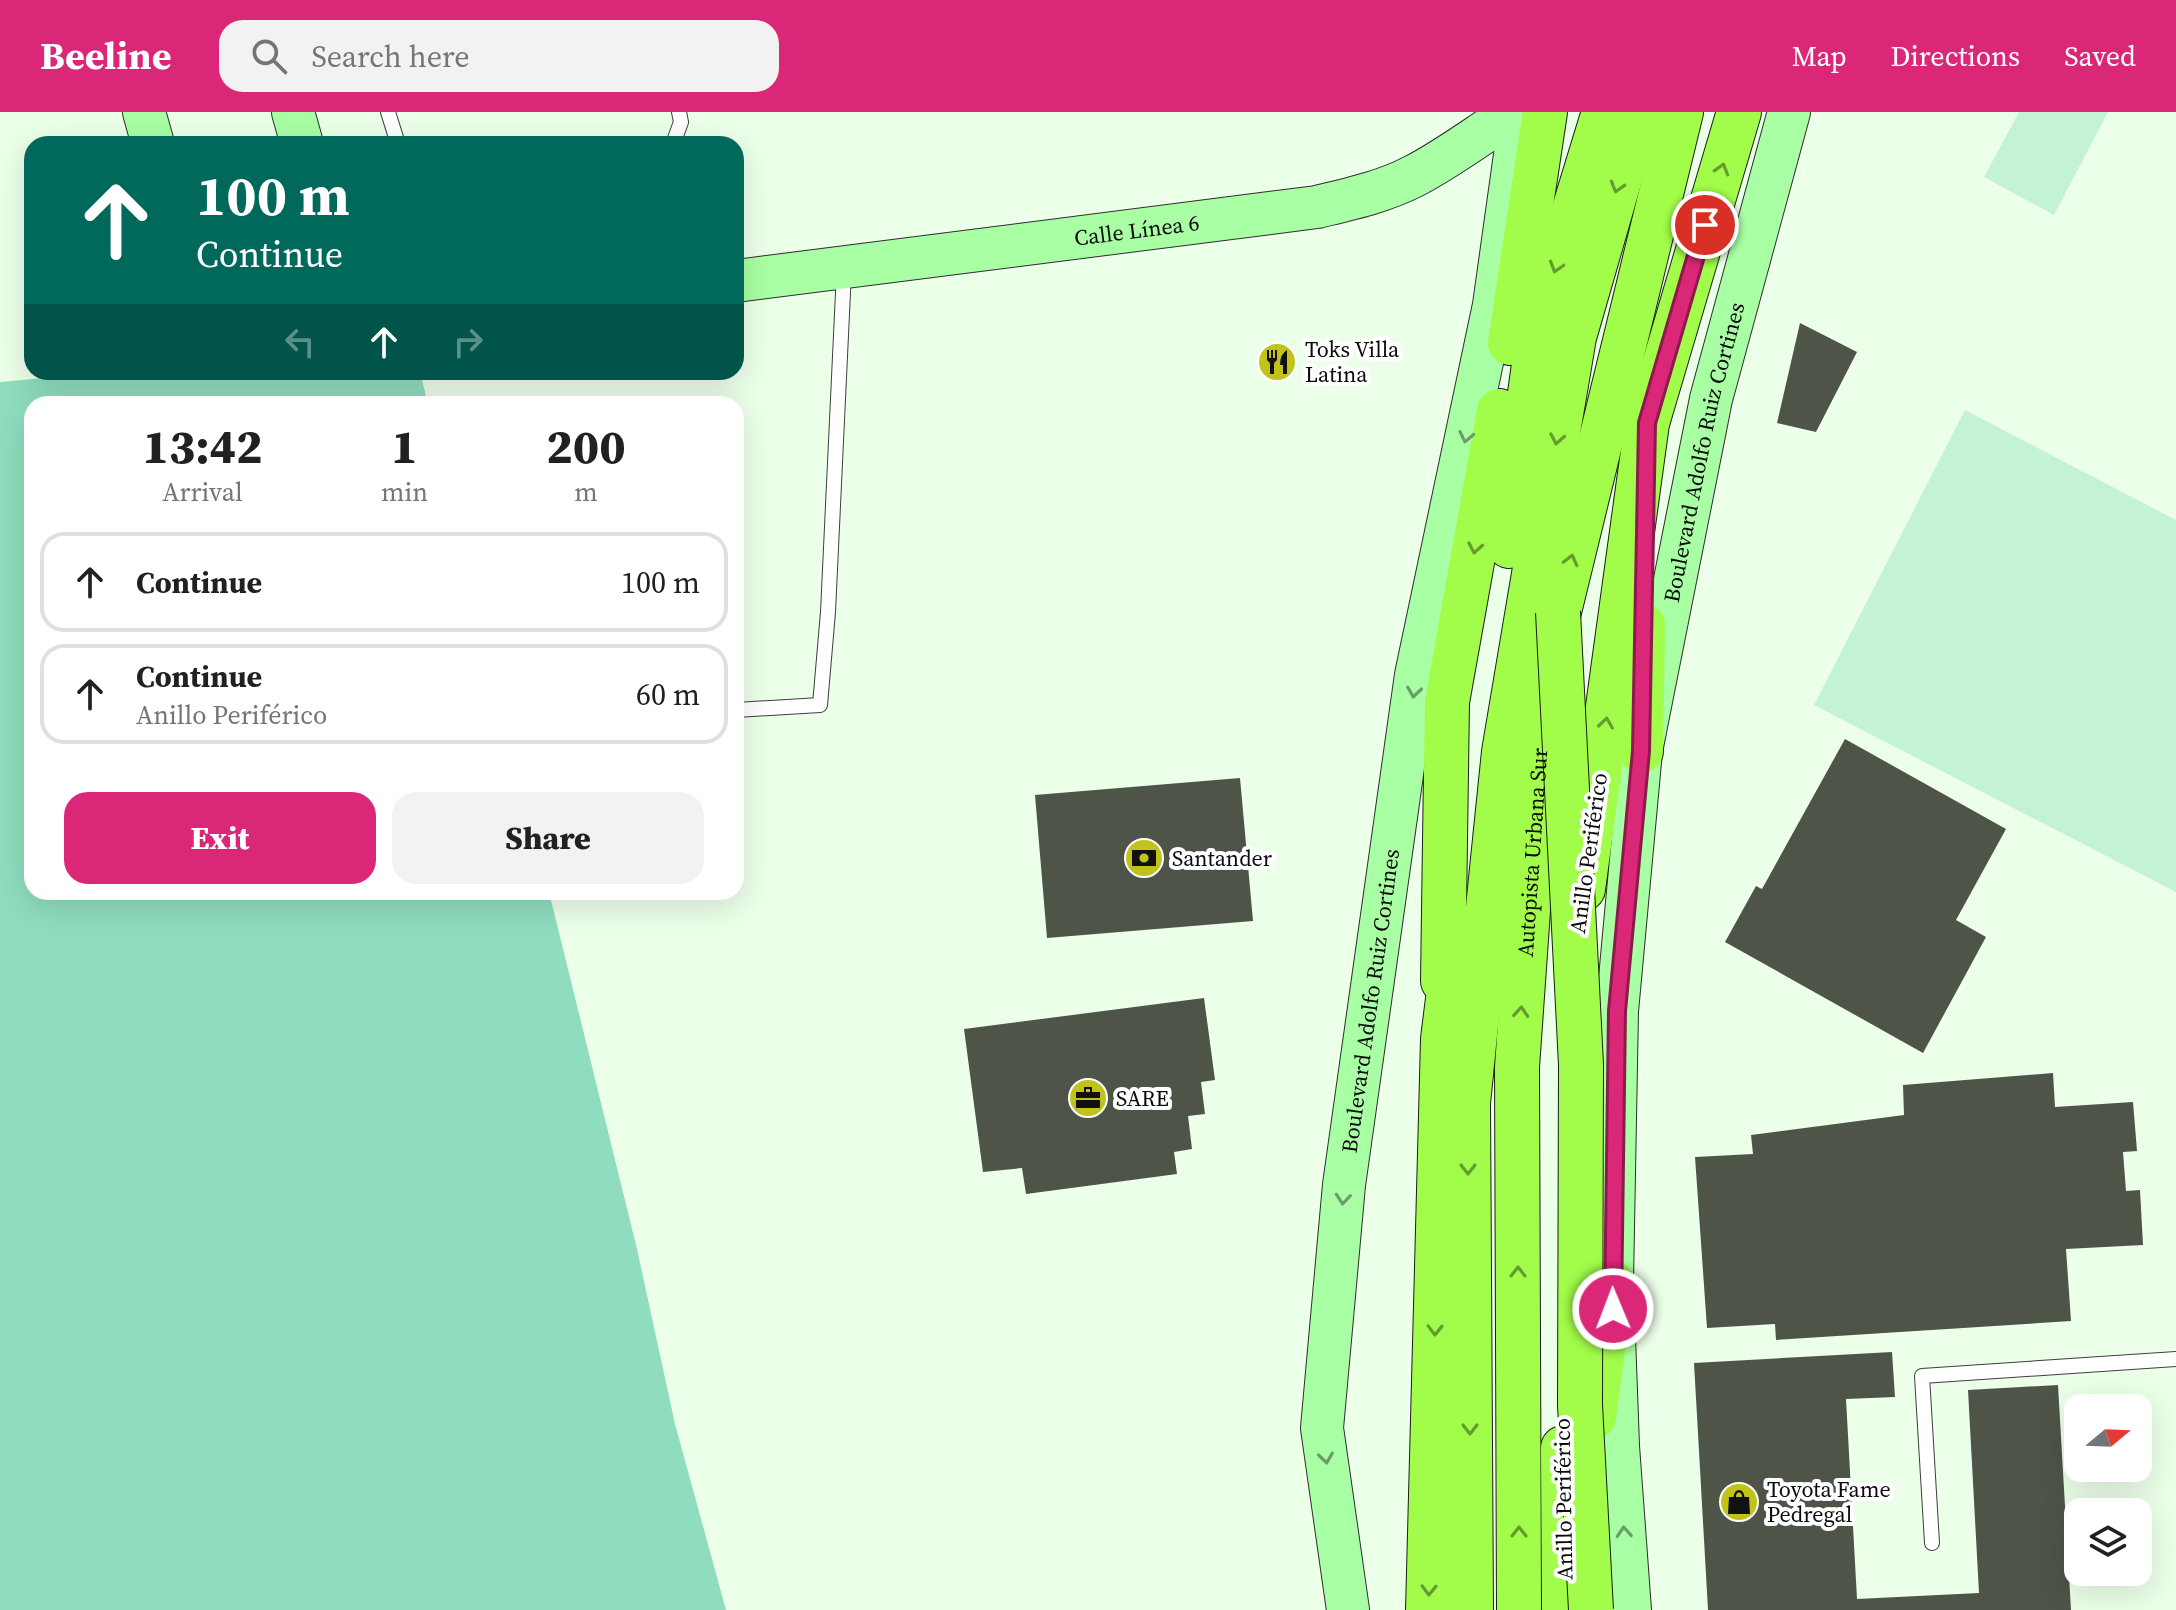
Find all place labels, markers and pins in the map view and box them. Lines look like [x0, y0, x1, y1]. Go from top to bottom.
pin [1671, 191, 1739, 259]
place label: Toks Villa Latina [1305, 334, 1400, 389]
restaurant icon: Toks Villa Latina [1256, 341, 1298, 383]
bank icon: Santander [1123, 837, 1165, 879]
place label: Santander [1172, 843, 1273, 873]
office icon: SARE [1067, 1077, 1109, 1119]
place label: SARE [1116, 1083, 1169, 1113]
place label: Toyota Fame Pedregal [1767, 1474, 1891, 1529]
shop icon: Toyota Fame Pedregal [1718, 1481, 1760, 1523]

